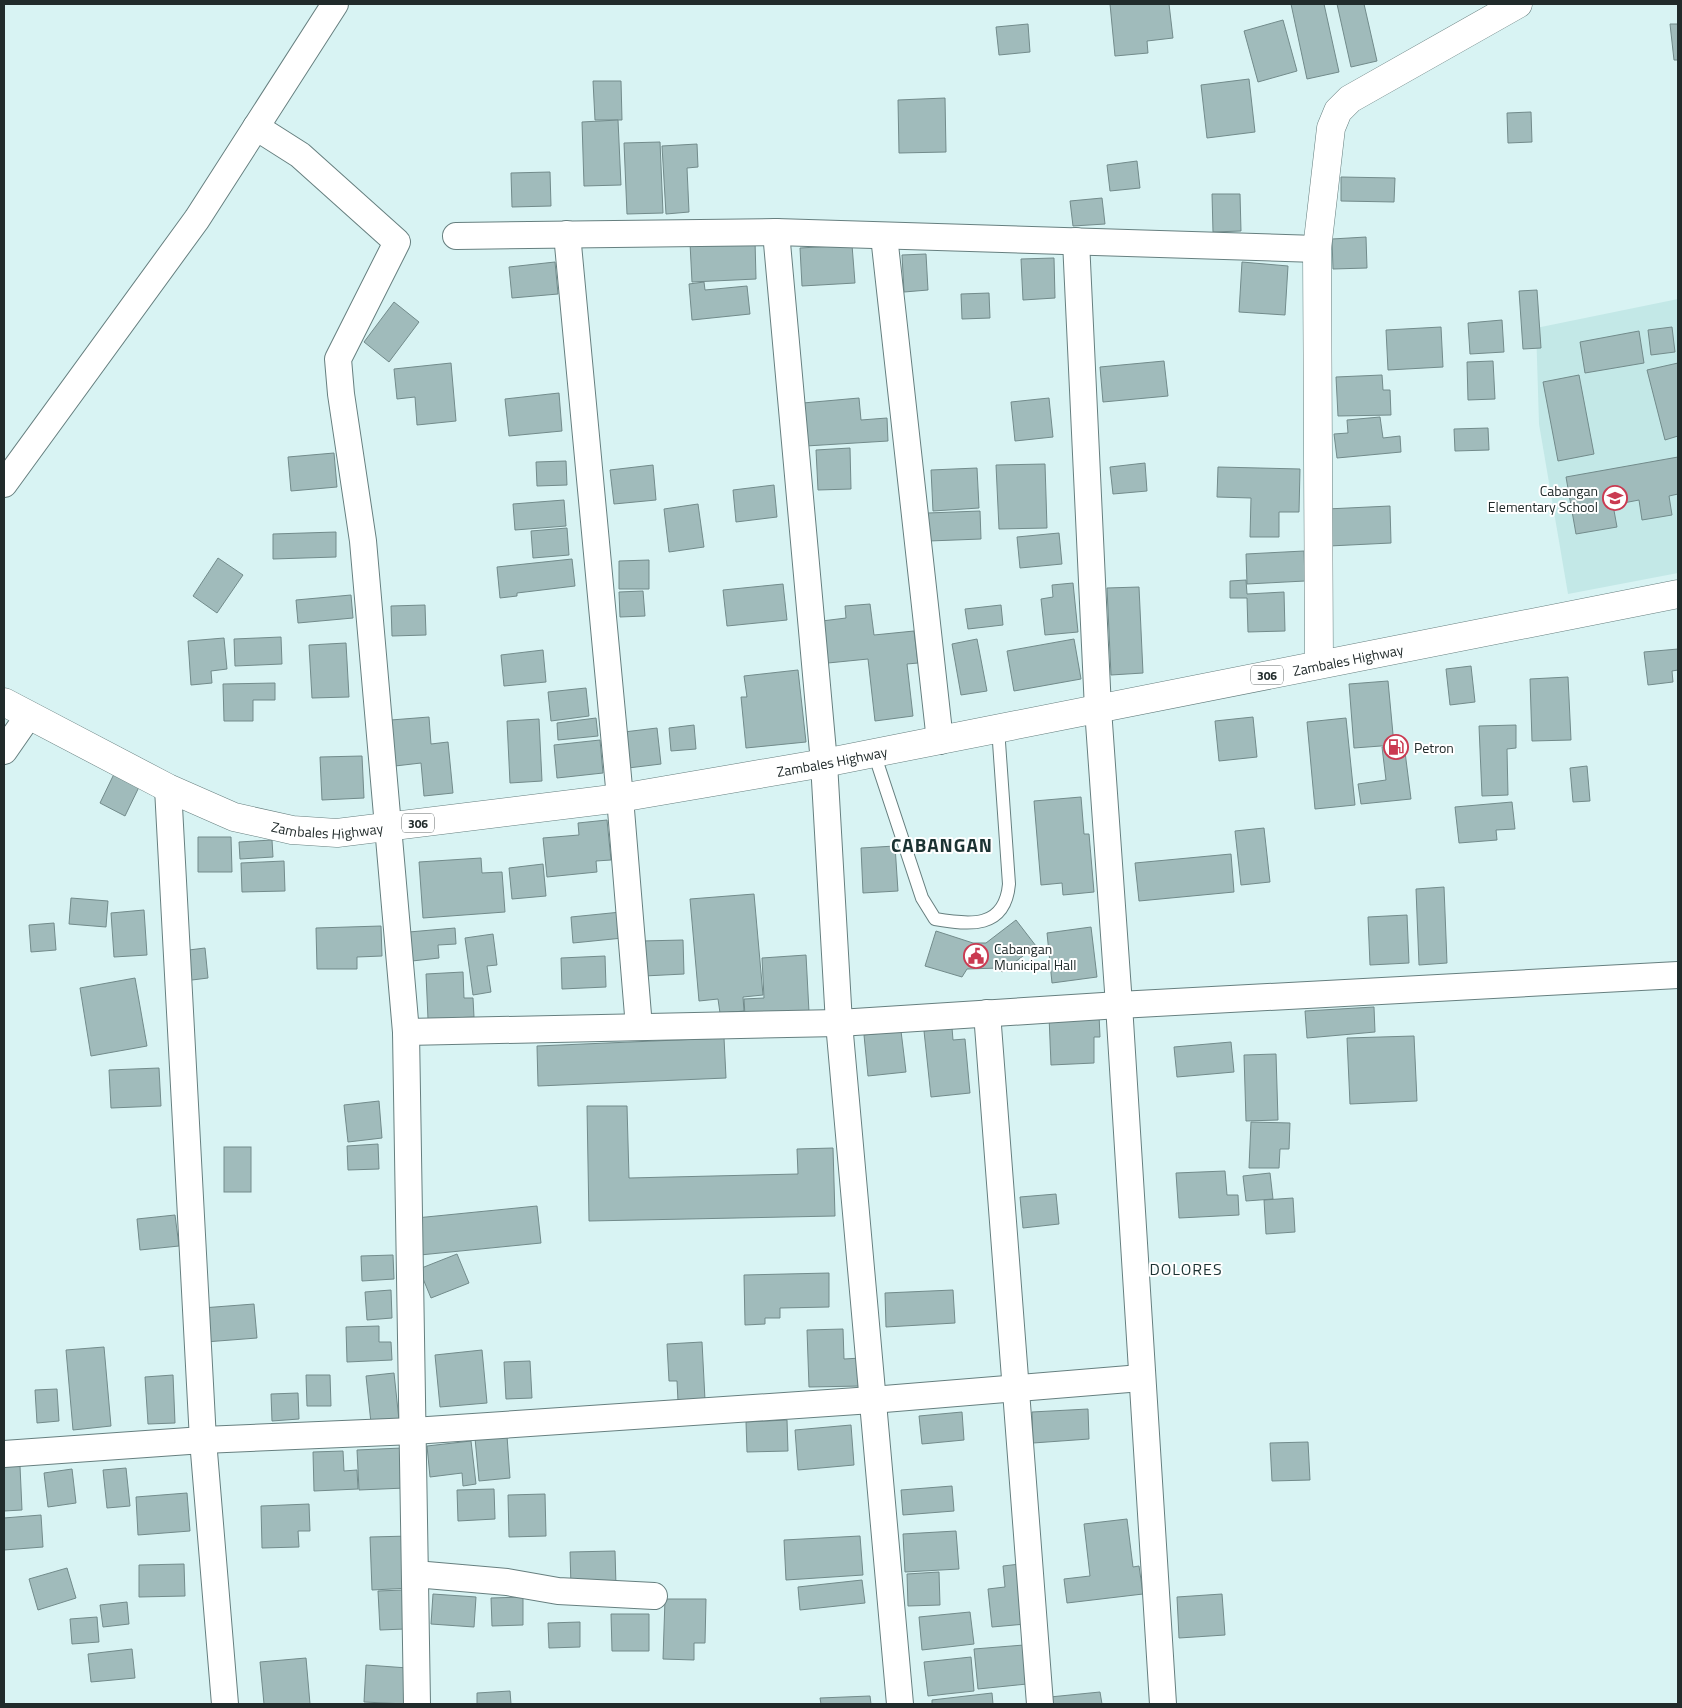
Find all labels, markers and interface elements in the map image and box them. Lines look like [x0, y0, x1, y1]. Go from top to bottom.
place label: Cabangan Elementary School [1488, 480, 1598, 517]
school or university icon: Cabangan Elementary School [1602, 485, 1628, 511]
street label: Zambales Highway [1291, 638, 1405, 681]
road number: 306 [1251, 666, 1283, 684]
fuel station icon: Petron [1383, 734, 1409, 760]
place label: Petron [1414, 737, 1454, 758]
street label: Zambales Highway [775, 740, 889, 781]
road number: 306 [402, 814, 434, 832]
street label: Zambales Highway [269, 815, 384, 844]
district label: CABANGAN [891, 830, 993, 859]
place label: Cabangan Municipal Hall [994, 938, 1077, 975]
public building icon: Cabangan Municipal Hall [963, 943, 989, 969]
district label: DOLORES [1149, 1257, 1223, 1281]

